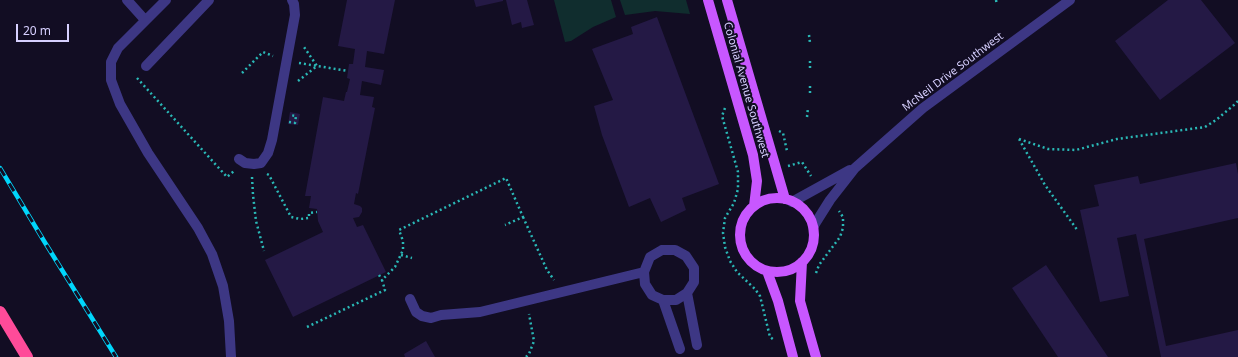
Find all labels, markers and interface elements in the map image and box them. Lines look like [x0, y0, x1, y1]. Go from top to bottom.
scale bar [18, 16, 71, 42]
street label: Colonial Avenue Southwest [720, 21, 772, 159]
text: 20 m [23, 22, 51, 39]
street label: McNeil Drive Southwest [900, 30, 1006, 114]

